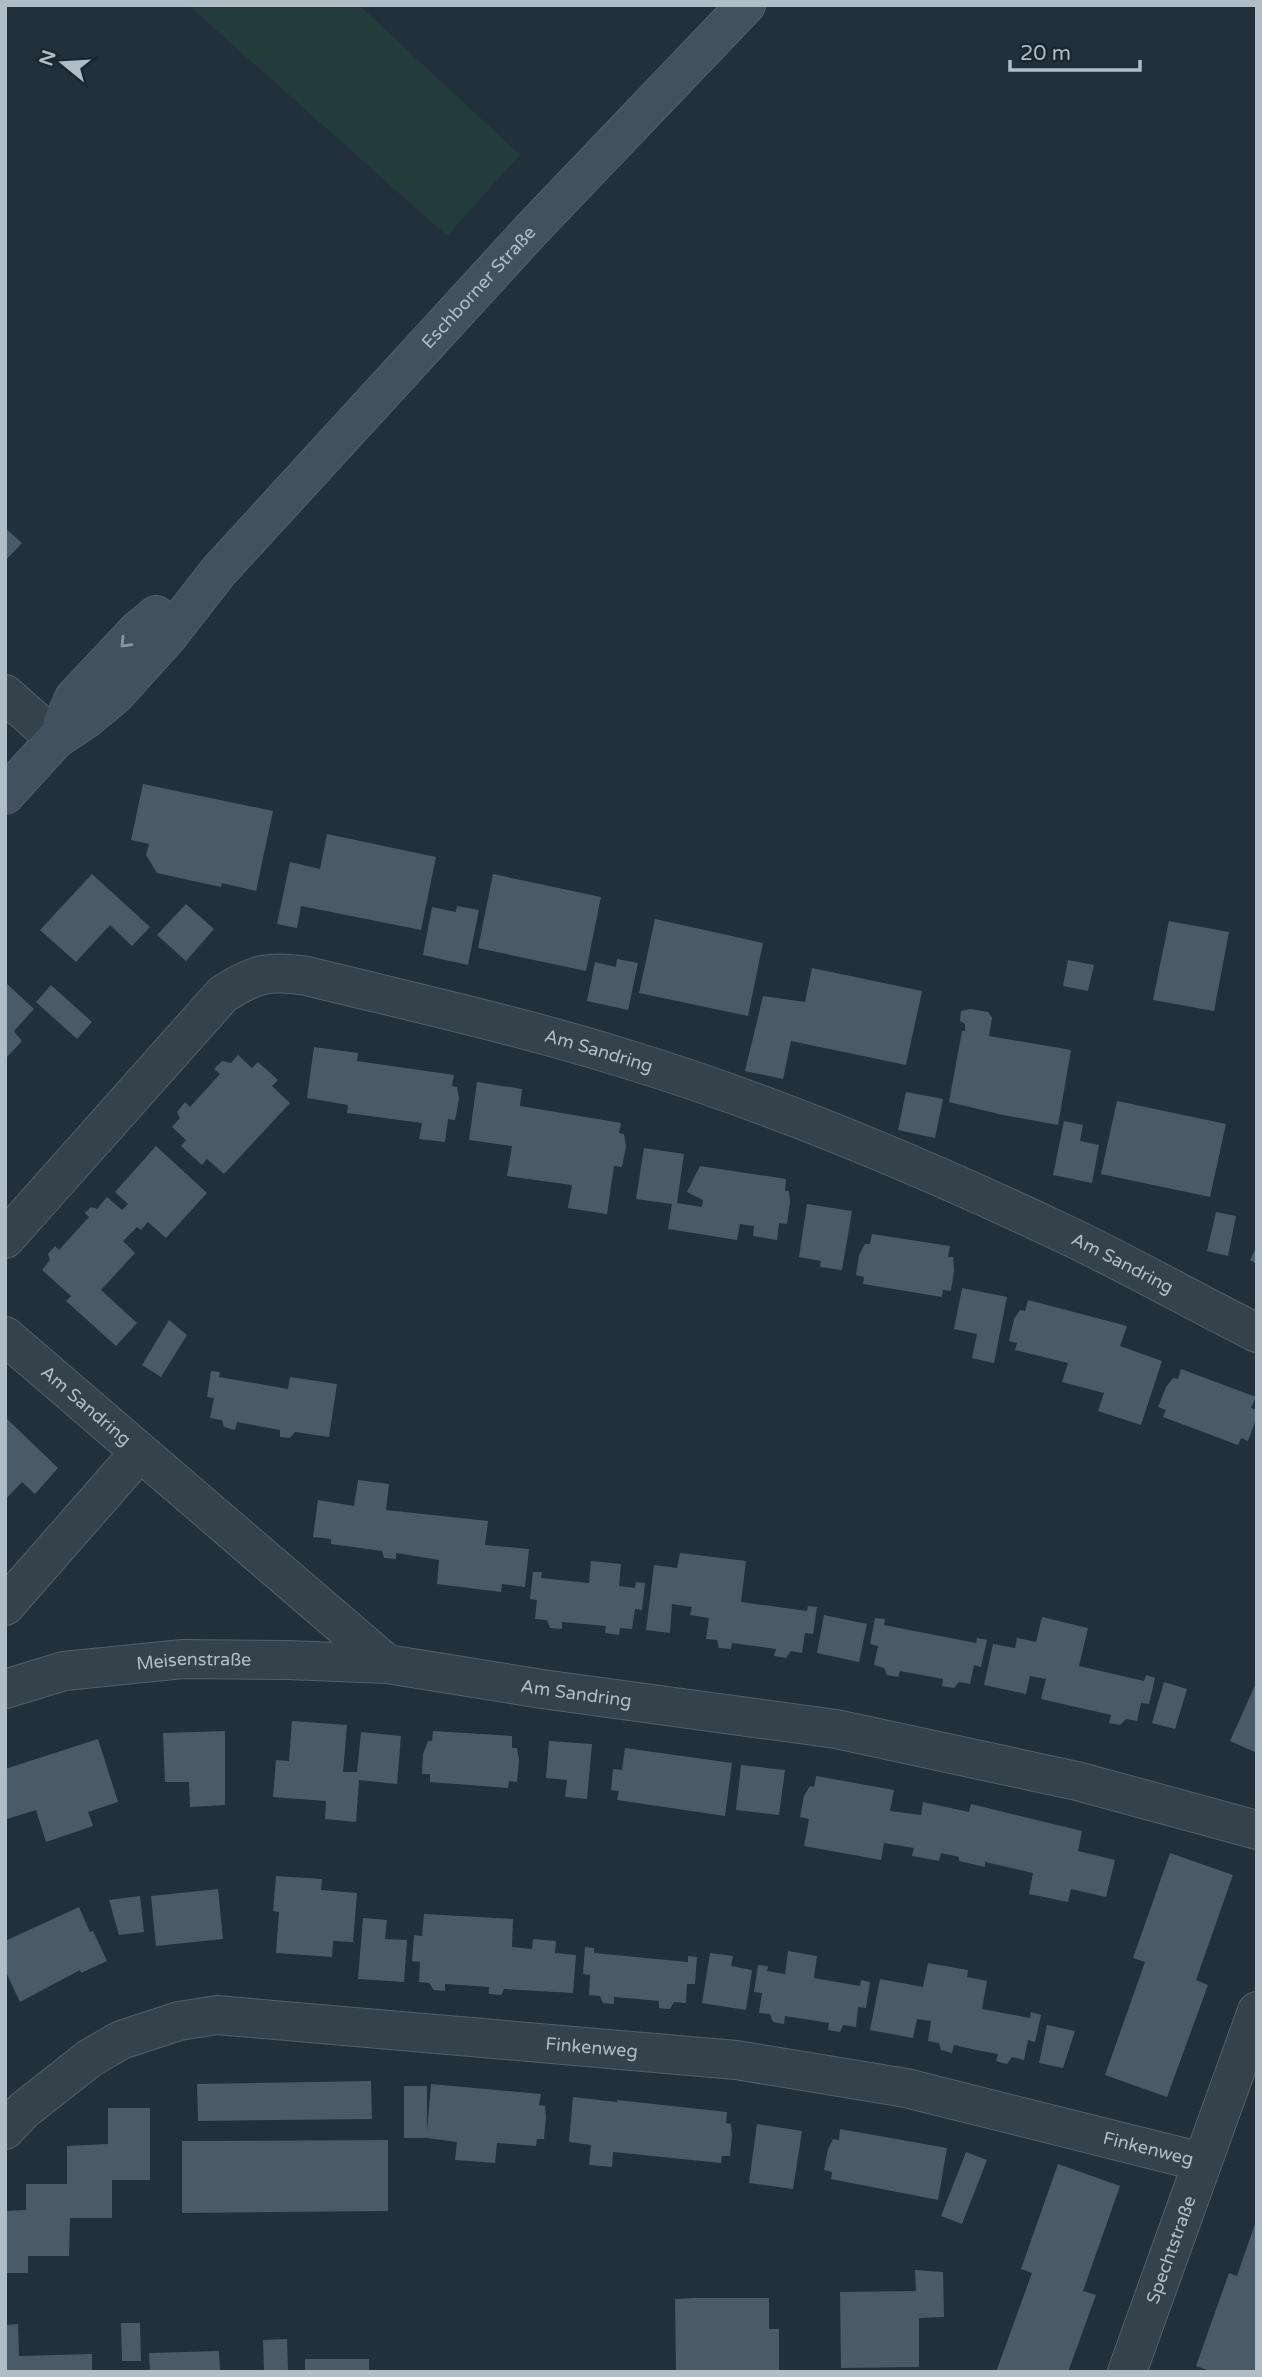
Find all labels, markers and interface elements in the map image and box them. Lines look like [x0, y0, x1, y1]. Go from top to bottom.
north arrow [28, 28, 98, 98]
scale bar [1010, 28, 1140, 72]
text: 20 m [1020, 41, 1071, 66]
text: N [35, 47, 61, 69]
street label: Eschborner Straße [417, 221, 540, 353]
one-way arrow [121, 635, 134, 648]
street label: Am Sandring [542, 1025, 656, 1077]
street label: Am Sandring [1068, 1228, 1177, 1299]
street label: Am Sandring [37, 1361, 136, 1450]
street label: Meisenstraße [135, 1648, 251, 1675]
street label: Am Sandring [519, 1675, 633, 1712]
street label: Finkenweg [545, 2033, 639, 2062]
street label: Finkenweg [1101, 2127, 1196, 2170]
street label: Spechtstraße [1141, 2193, 1201, 2307]

